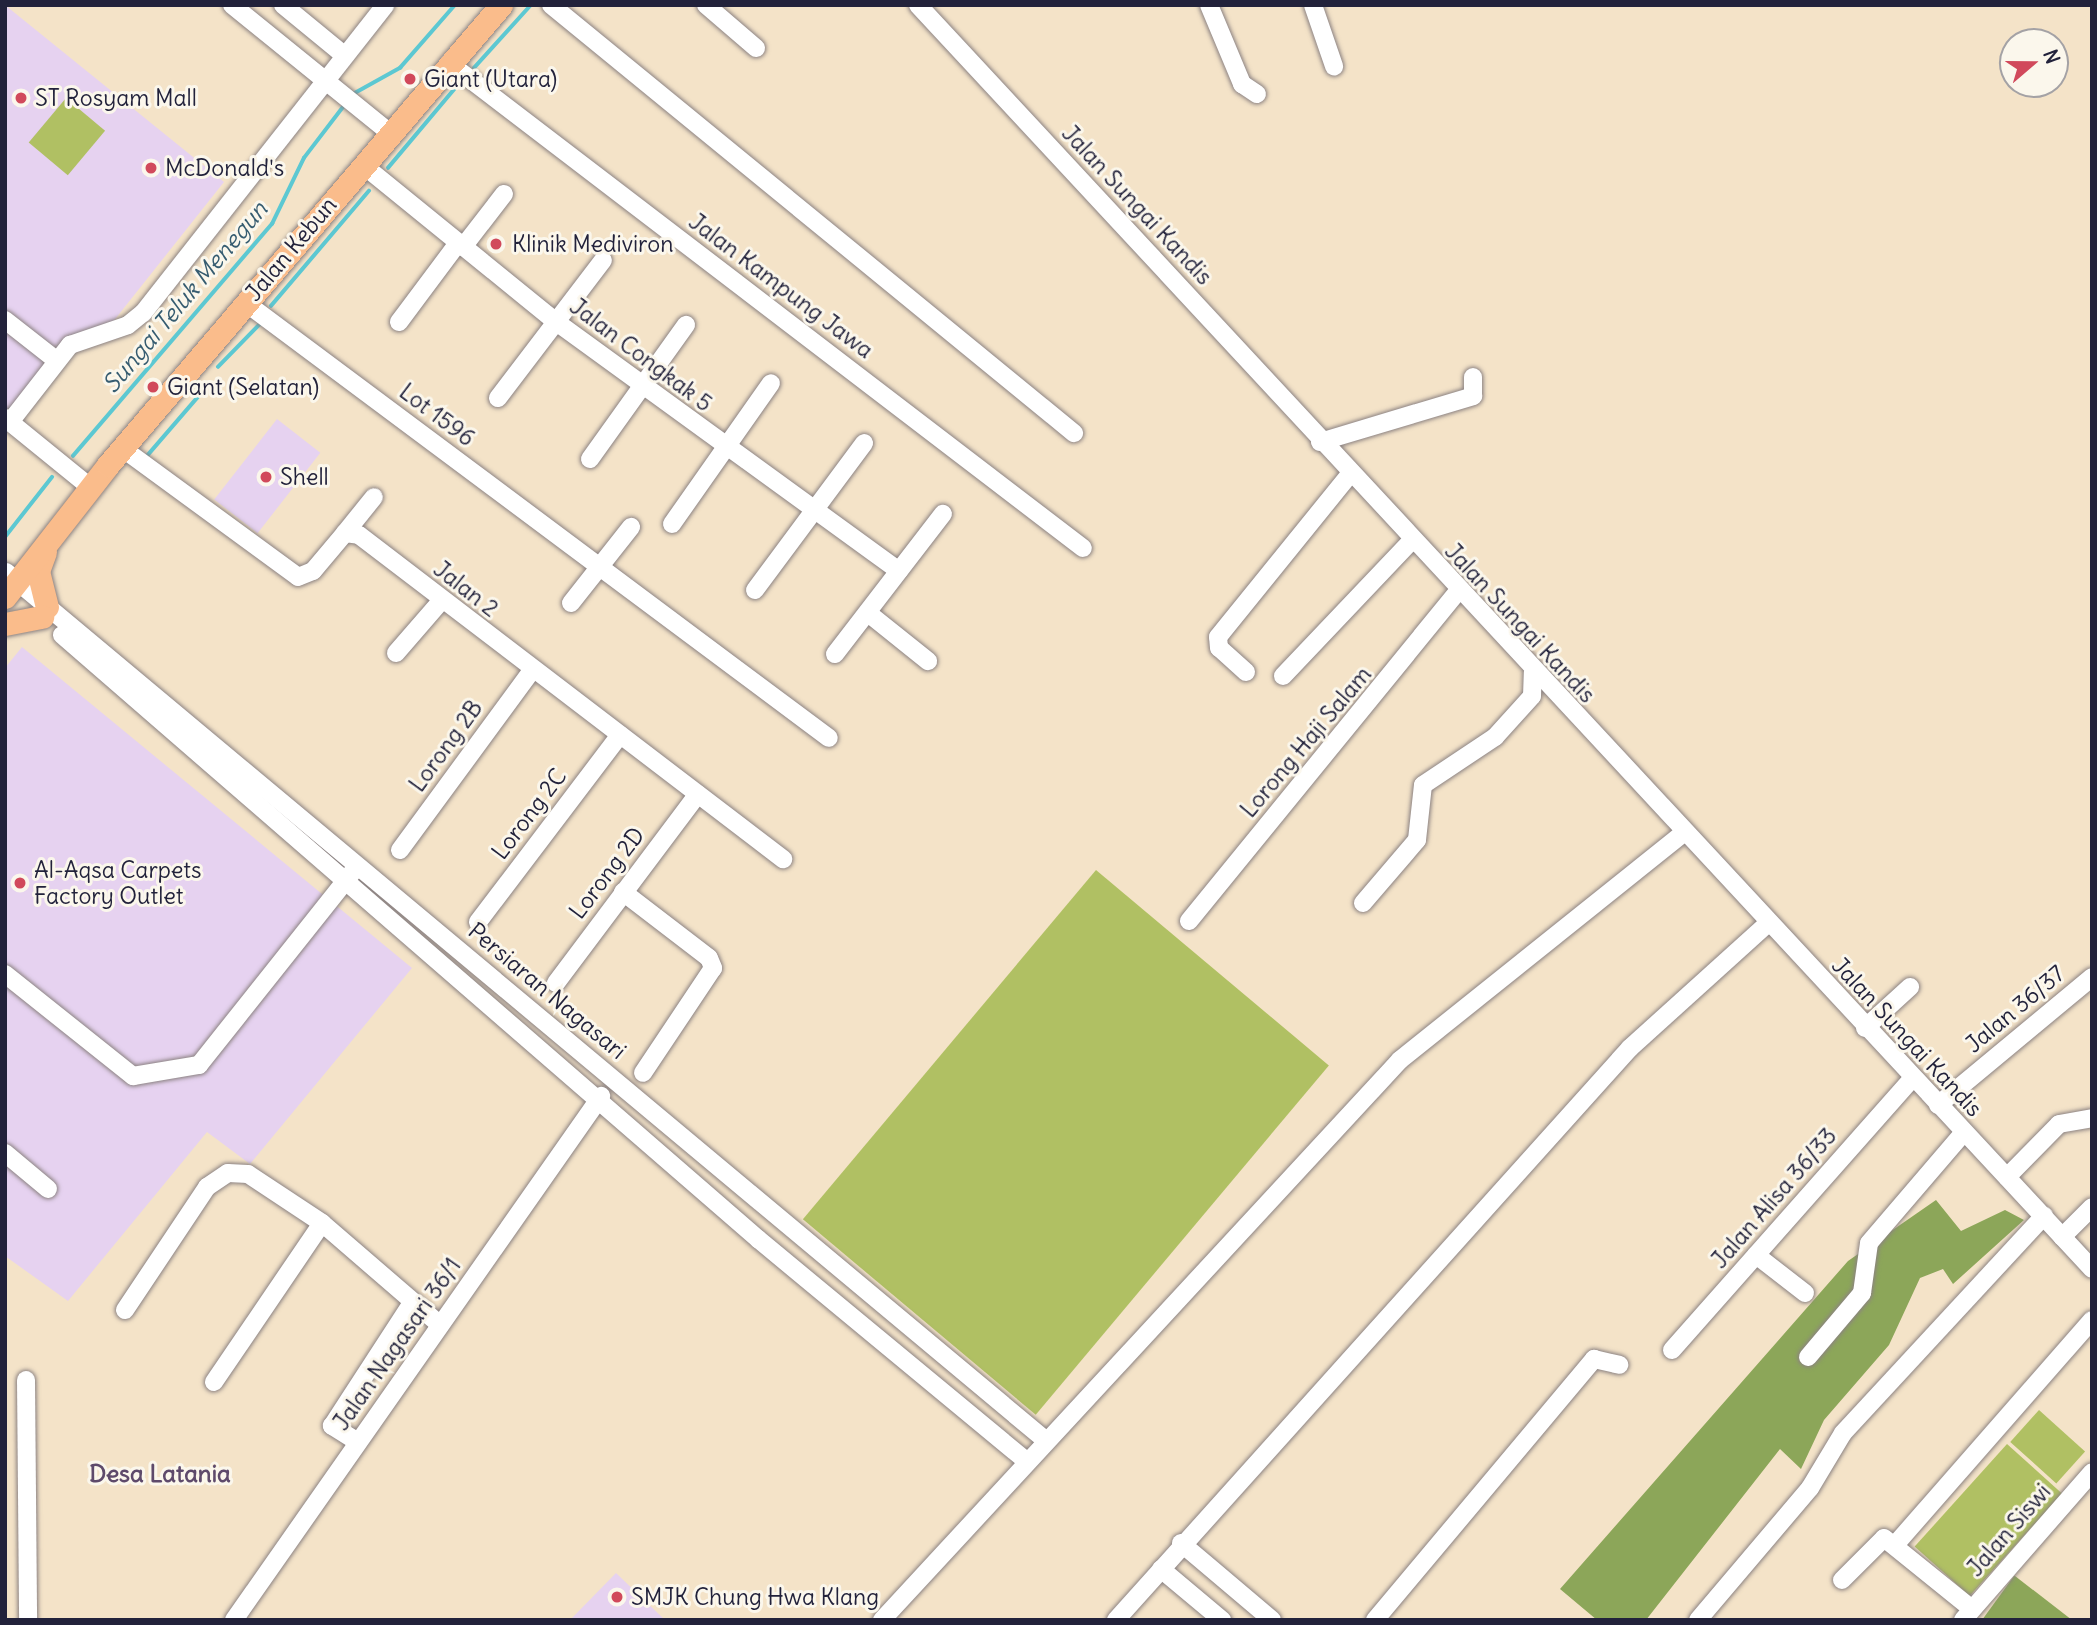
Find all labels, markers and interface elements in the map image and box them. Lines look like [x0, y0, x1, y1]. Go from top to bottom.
north arrow [1999, 28, 2069, 98]
text: N [2038, 46, 2065, 67]
place label: Giant (Utara) [424, 65, 557, 93]
marker: Giant (Utara) [402, 71, 418, 87]
place label: ST Rosyam Mall [35, 84, 197, 112]
marker: ST Rosyam Mall [13, 90, 29, 106]
street label: Jalan Sungai Kandis [1056, 120, 1218, 290]
place label: McDonald's [165, 154, 284, 182]
marker: McDonald's [143, 160, 159, 176]
street label: Jalan Kebun [240, 191, 342, 307]
water label: Sungai Teluk Menegun [97, 195, 273, 399]
street label: Jalan Kampung Jawa [684, 208, 878, 364]
place label: Klinik Mediviron [512, 230, 673, 258]
marker: Klinik Mediviron [486, 234, 506, 254]
street label: Jalan Congkak 5 [564, 293, 718, 417]
place label: Giant (Selatan) [167, 373, 319, 401]
street label: Lot 1596 [394, 378, 480, 452]
marker: Giant (Selatan) [145, 379, 161, 395]
place label: Shell [280, 463, 329, 491]
marker: Shell [258, 469, 274, 485]
street label: Jalan Sungai Kandis [1439, 538, 1601, 708]
street label: Jalan 2 [428, 555, 504, 623]
street label: Lorong Haji Salam [1235, 661, 1377, 823]
street label: Lorong 2B [404, 695, 488, 797]
street label: Lorong 2C [486, 763, 572, 865]
street label: Lorong 2D [564, 822, 650, 924]
place label: Al-Aqsa Carpets Factory Outlet [34, 856, 202, 910]
marker: Al-Aqsa Carpets Factory Outlet [12, 875, 28, 891]
street label: Persiaran Nagasari [463, 917, 631, 1065]
street label: Jalan Sungai Kandis [1826, 952, 1988, 1122]
street label: Jalan 36/37 [1960, 960, 2070, 1058]
street label: Jalan Alisa 36/33 [1706, 1122, 1842, 1274]
street label: Jalan Nagasari 36/1 [327, 1253, 467, 1435]
district label: Desa Latania [89, 1460, 231, 1488]
street label: Jalan Siswi [1961, 1478, 2057, 1582]
place label: SMJK Chung Hwa Klang [631, 1583, 879, 1611]
marker: SMJK Chung Hwa Klang [609, 1589, 625, 1605]

